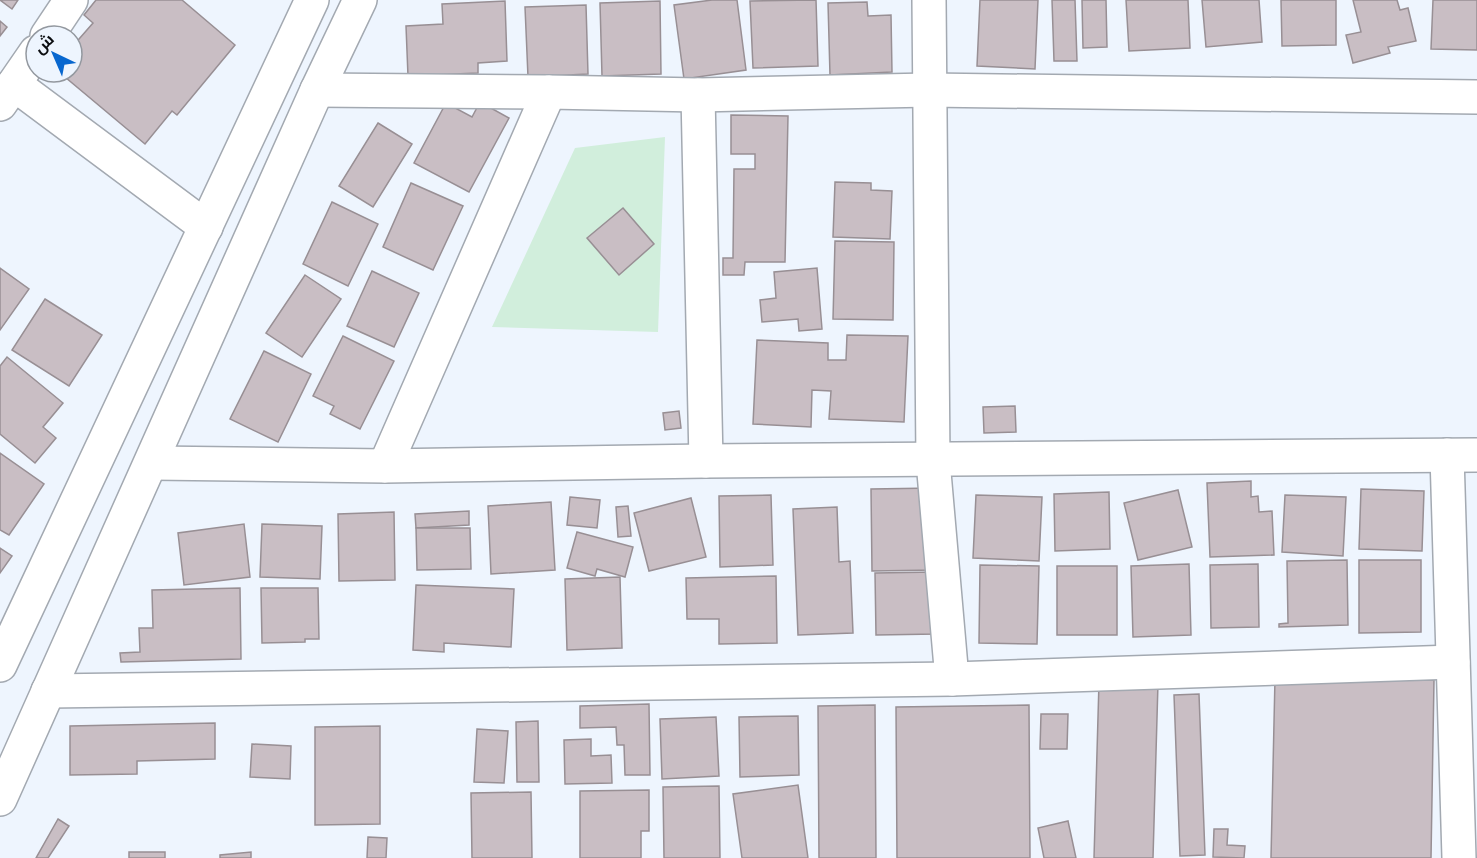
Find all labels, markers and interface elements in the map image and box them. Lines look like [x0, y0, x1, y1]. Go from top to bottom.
north arrow [24, 24, 84, 84]
text: ش [29, 29, 58, 58]

